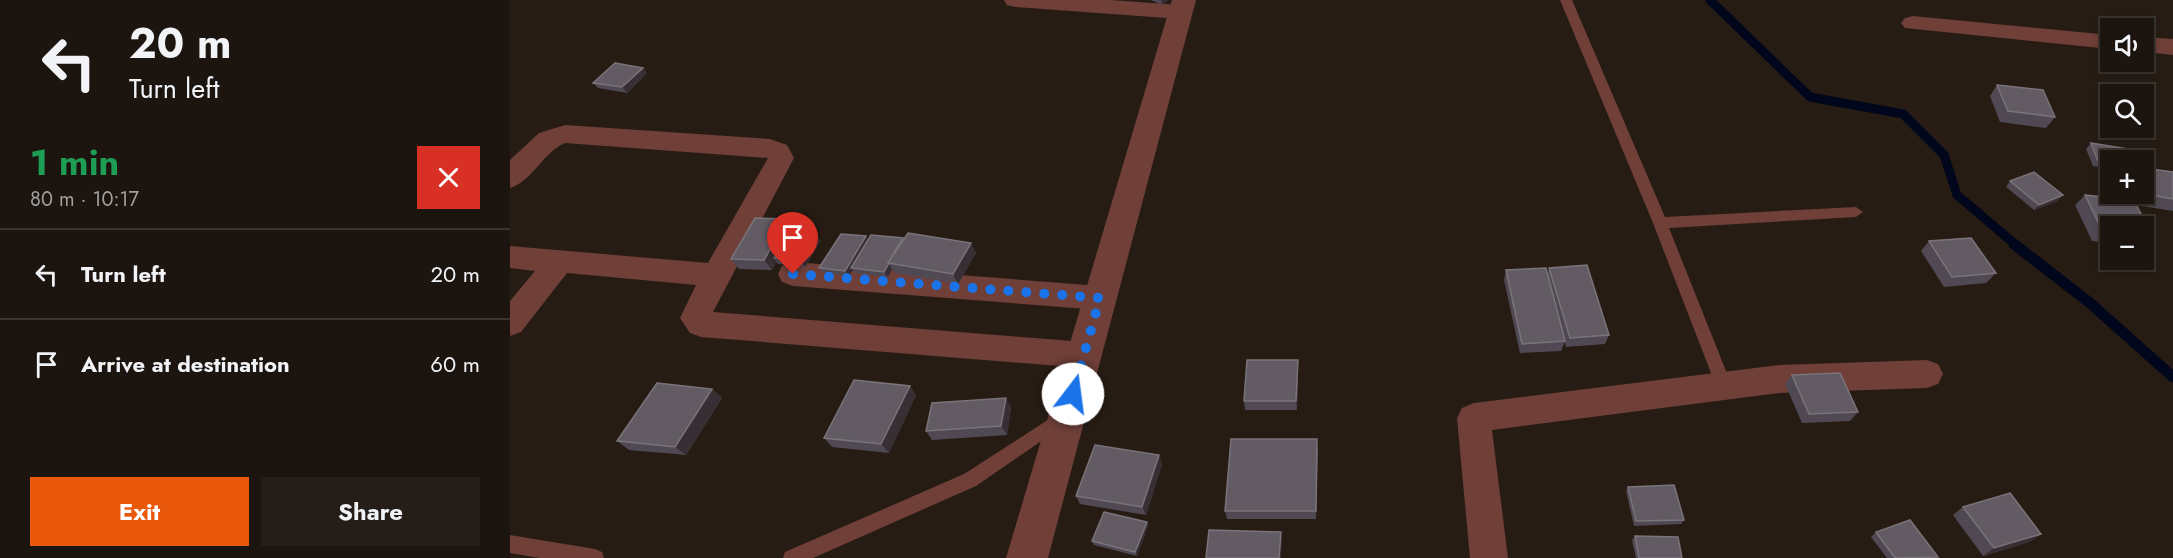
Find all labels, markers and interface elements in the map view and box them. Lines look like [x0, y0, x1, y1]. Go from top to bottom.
text: 20 m [129, 13, 231, 74]
map controls [2100, 18, 2154, 270]
button: sound [2100, 18, 2154, 72]
icon: left [30, 24, 108, 102]
text: Turn left [129, 69, 219, 108]
button: search [2100, 84, 2154, 138]
text: 1 min [30, 136, 119, 188]
button: close [417, 146, 480, 209]
button: + [2100, 150, 2154, 204]
text: 80 m · 10:17 [30, 185, 139, 214]
pin [767, 212, 818, 274]
button: − [2100, 216, 2154, 270]
icon: arrive [776, 221, 809, 254]
icon: left [30, 258, 63, 291]
text: Turn left [81, 258, 166, 290]
text: 20 m [431, 258, 480, 290]
icon: arrive [30, 348, 63, 381]
text: Arrive at destination [81, 348, 290, 380]
text: 60 m [430, 348, 480, 380]
position arrow [1041, 362, 1105, 426]
button: Exit [30, 477, 249, 546]
button: Share [261, 477, 480, 546]

